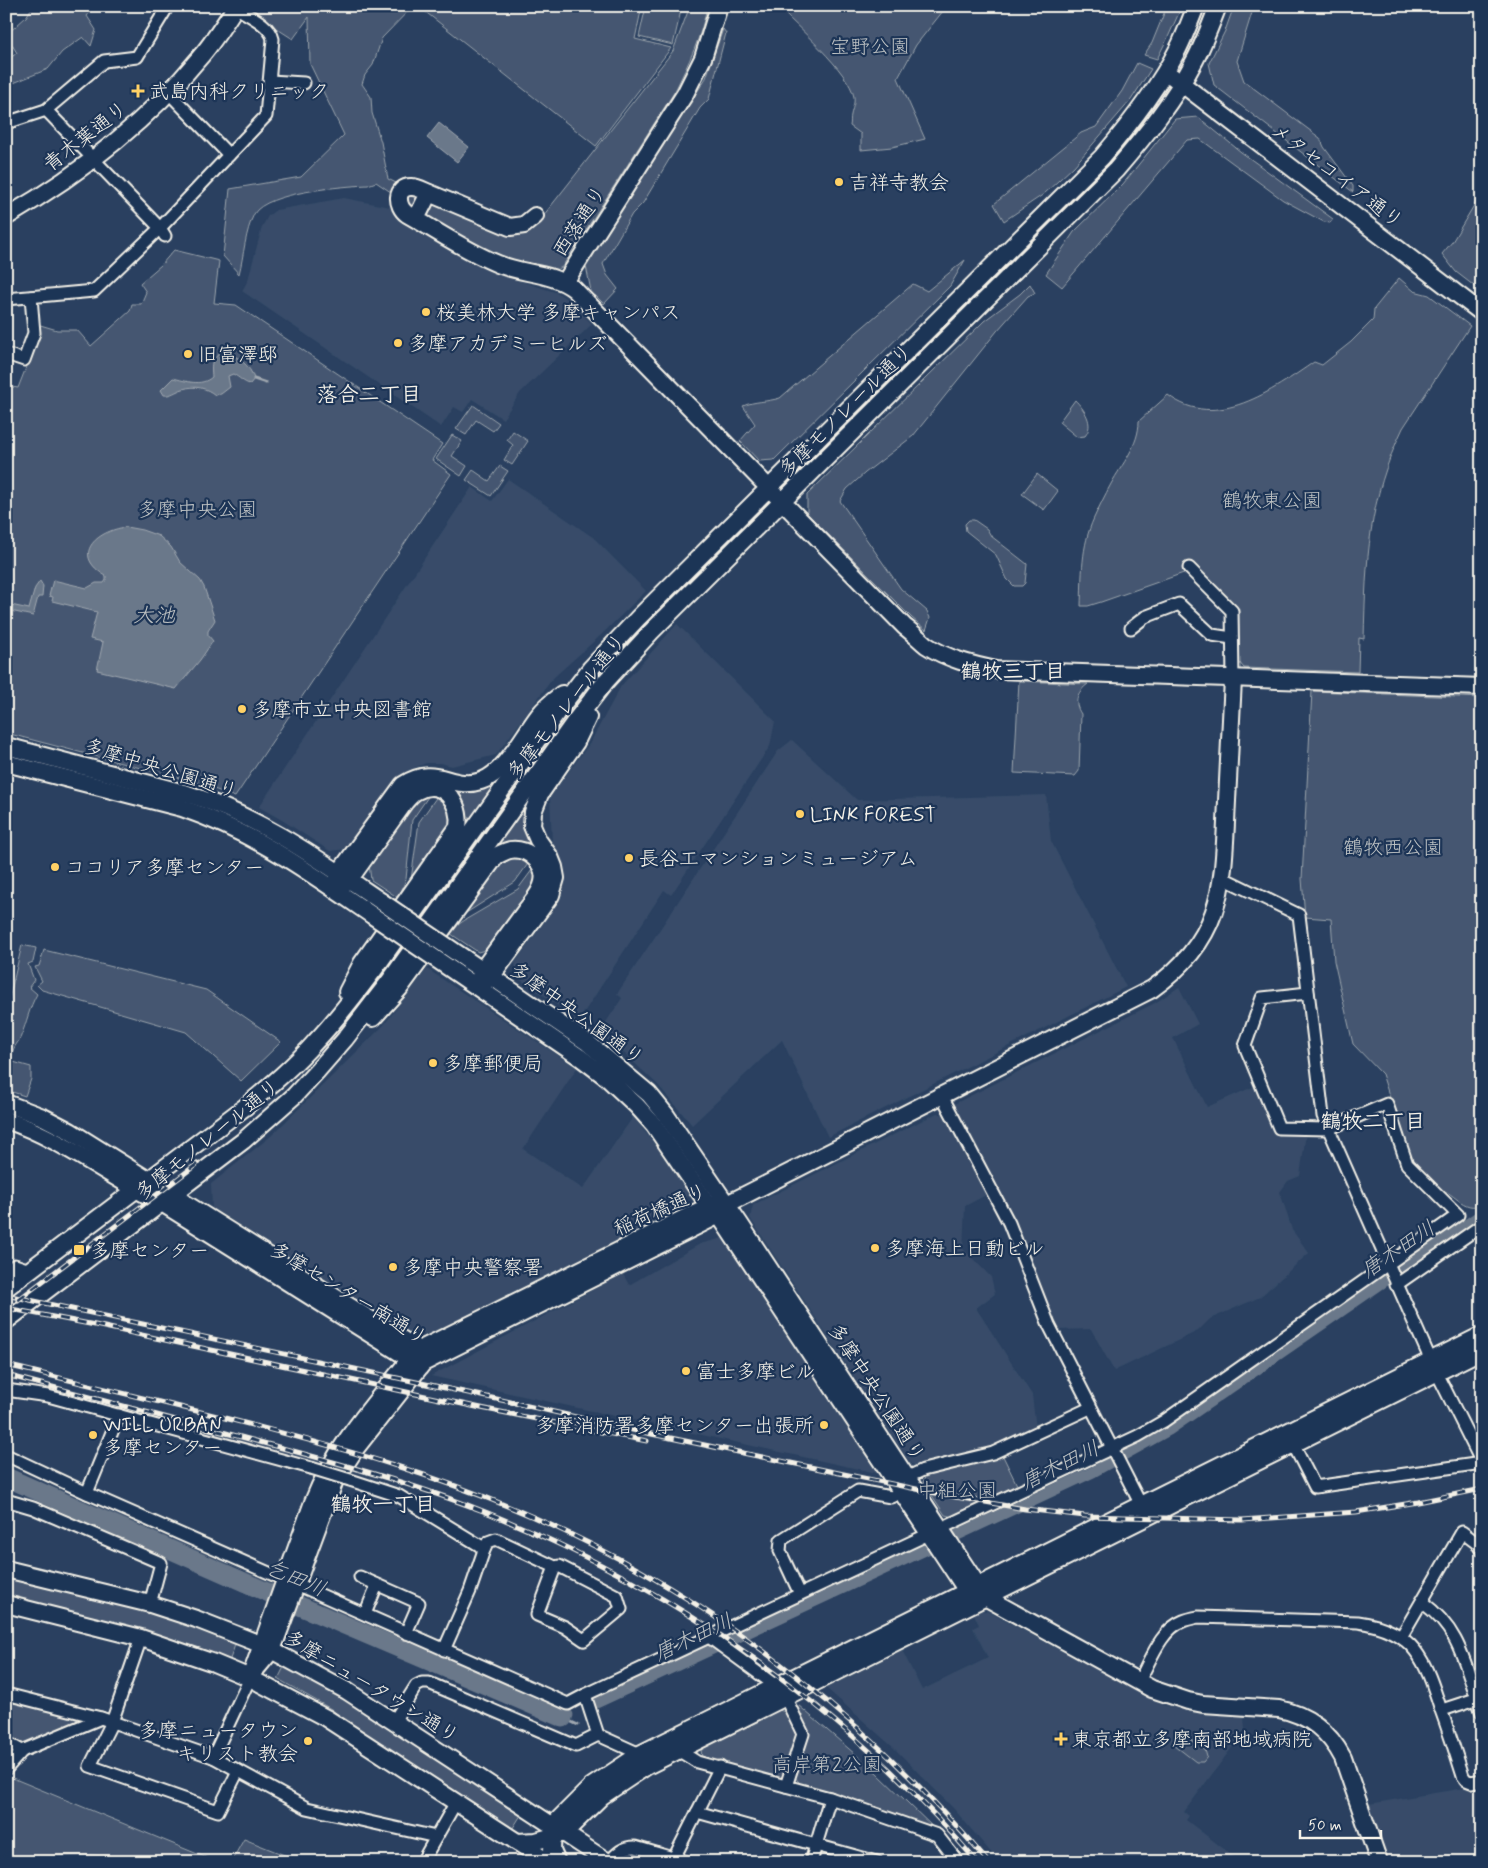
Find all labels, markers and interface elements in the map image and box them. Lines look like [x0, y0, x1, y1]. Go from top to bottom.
park label: 宝野公園 [830, 34, 910, 61]
place label: 武島内科クリニック [149, 79, 329, 106]
marker: 武島内科クリニック [131, 84, 145, 98]
street label: 青木葉通り [38, 96, 134, 179]
street label: メタセコイア通り [1264, 117, 1408, 235]
place label: 吉祥寺教会 [849, 170, 949, 197]
marker: 吉祥寺教会 [833, 176, 845, 188]
street label: 西落通り [547, 181, 613, 263]
place label: 桜美林大学 多摩キャンパス [436, 300, 681, 327]
marker: 桜美林大学 多摩キャンパス [420, 306, 432, 318]
place label: 多摩アカデミーヒルズ [408, 331, 607, 358]
marker: 多摩アカデミーヒルズ [392, 337, 404, 349]
street label: 多摩モノレール通り [773, 338, 919, 484]
place label: 旧富澤邸 [198, 342, 278, 369]
marker: 旧富澤邸 [182, 348, 194, 360]
district label: 落合二丁目 [317, 381, 422, 409]
park label: 鶴牧東公園 [1222, 488, 1322, 515]
park label: 多摩中央公園 [137, 497, 257, 524]
water label: 大池 [133, 602, 176, 630]
street label: 多摩モノレール通り [501, 628, 633, 786]
district label: 鶴牧三丁目 [961, 658, 1066, 686]
place label: 多摩市立中央図書館 [252, 697, 432, 724]
marker: 多摩市立中央図書館 [236, 703, 248, 715]
street label: 多摩中央公園通り [80, 733, 241, 806]
place label: LINK FOREST [810, 802, 936, 829]
marker: LINK FOREST [794, 808, 806, 820]
park label: 鶴牧西公園 [1343, 835, 1443, 862]
place label: 長谷工マンションミュージアム [639, 846, 918, 873]
marker: 長谷工マンションミュージアム [623, 852, 635, 864]
place label: ココリア多摩センター [65, 855, 264, 882]
marker: ココリア多摩センター [49, 861, 61, 873]
street label: 多摩中央公園通り [503, 956, 649, 1072]
place label: 多摩郵便局 [443, 1051, 543, 1078]
marker: 多摩郵便局 [427, 1057, 439, 1069]
street label: 多摩モノレール通り [130, 1073, 286, 1207]
district label: 鶴牧二丁目 [1321, 1108, 1426, 1136]
street label: 稲荷橋通り [609, 1178, 712, 1243]
water label: 唐木田川 [1356, 1215, 1441, 1285]
place label: 多摩海上日動ビル [885, 1236, 1045, 1263]
street label: 多摩センター南通り [264, 1237, 432, 1352]
place label: 多摩センター [90, 1238, 209, 1265]
marker: 多摩海上日動ビル [869, 1242, 881, 1254]
marker: 多摩センター [72, 1243, 86, 1257]
place label: 多摩中央警察署 [403, 1255, 543, 1282]
marker: 多摩中央警察署 [387, 1261, 399, 1273]
street label: 多摩中央公園通り [821, 1318, 931, 1467]
place label: 富士多摩ビル [696, 1359, 816, 1386]
marker: 富士多摩ビル [680, 1365, 692, 1377]
place label: WILL URBAN 多摩センター [103, 1412, 222, 1462]
place label: 多摩消防署多摩センター出張所 [535, 1413, 814, 1440]
marker: 多摩消防署多摩センター出張所 [818, 1419, 830, 1431]
marker: WILL URBAN 多摩センター [87, 1429, 99, 1441]
water label: 唐木田川 [1017, 1435, 1104, 1497]
park label: 中組公園 [917, 1478, 997, 1505]
district label: 鶴牧一丁目 [331, 1491, 436, 1519]
water label: 乞田川 [261, 1554, 330, 1604]
water label: 唐木田川 [649, 1607, 737, 1668]
street label: 多摩ニュータウン通り [279, 1624, 464, 1750]
place label: 多摩ニュータウン キリスト教会 [138, 1718, 298, 1768]
place label: 東京都立多摩南部地域病院 [1072, 1727, 1312, 1754]
marker: 東京都立多摩南部地域病院 [1054, 1732, 1068, 1746]
marker: 多摩ニュータウン キリスト教会 [302, 1735, 314, 1747]
park label: 高岸第2公園 [772, 1752, 882, 1779]
scale bar [1300, 1808, 1382, 1840]
text: 50 m [1308, 1816, 1342, 1836]

